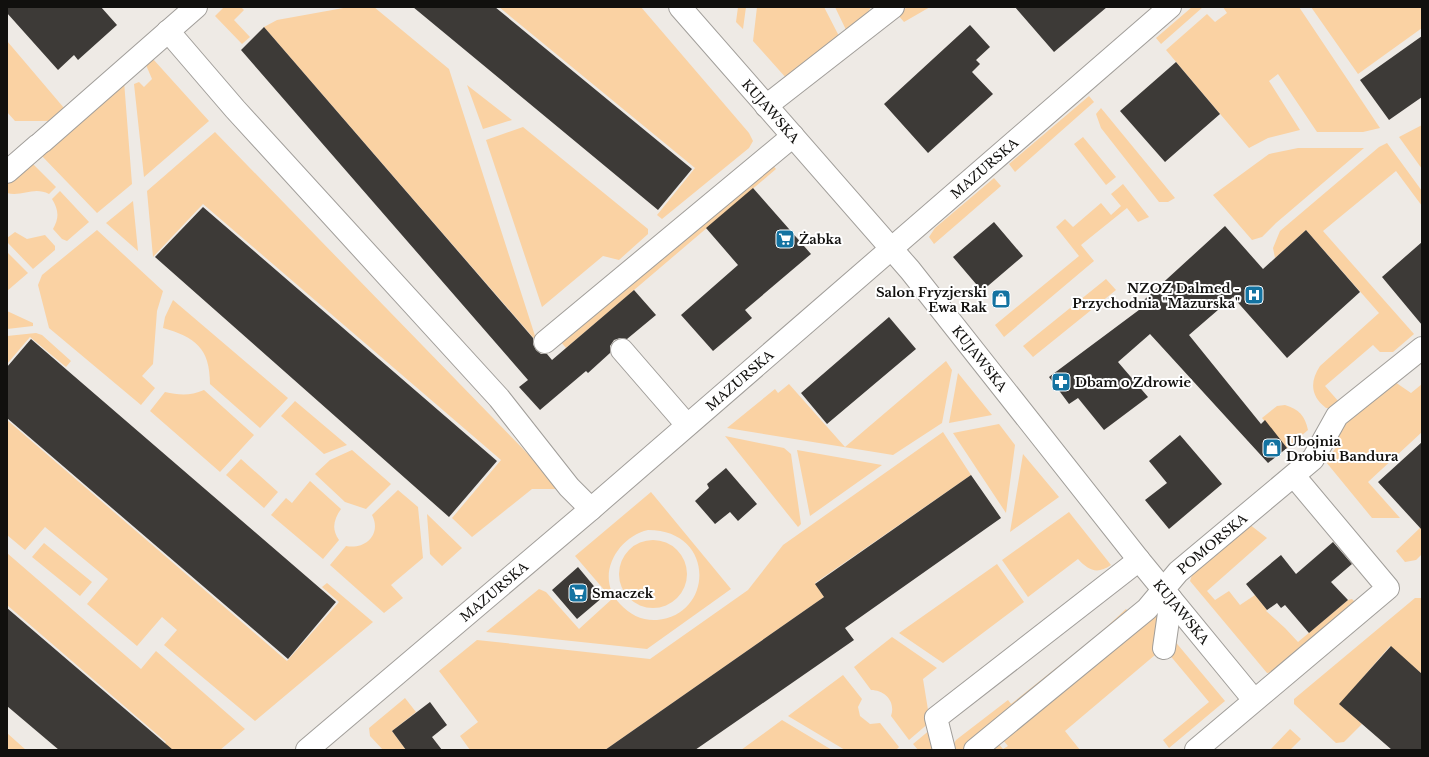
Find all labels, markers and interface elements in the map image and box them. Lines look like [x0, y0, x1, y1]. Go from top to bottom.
street label: KUJAWSKA [738, 75, 804, 147]
street label: MAZURSKA [947, 133, 1022, 202]
supermarket icon: Żabka [774, 228, 796, 250]
place label: Żabka [799, 231, 842, 248]
place label: NZOZ Dalmed - Przychodnia "Mazurska" [1072, 280, 1240, 312]
place label: Salon Fryzjerski Ewa Rak [876, 284, 987, 316]
hospital icon: NZOZ Dalmed - Przychodnia "Mazurska" [1243, 284, 1265, 306]
shop icon: Salon Fryzjerski Ewa Rak [990, 288, 1012, 310]
street label: KUJAWSKA [949, 322, 1012, 395]
street label: MAZURSKA [702, 346, 778, 414]
pharmacy icon: Dbam o Zdrowie [1050, 371, 1072, 393]
place label: Dbam o Zdrowie [1075, 374, 1191, 391]
place label: Ubojnia Drobiu Bandura [1286, 433, 1399, 465]
shop icon: Ubojnia Drobiu Bandura [1261, 437, 1283, 459]
street label: POMORSKA [1174, 509, 1251, 578]
street label: MAZURSKA [456, 557, 532, 625]
street label: KUJAWSKA [1150, 576, 1214, 649]
supermarket icon: Smaczek [567, 582, 589, 604]
place label: Smaczek [592, 585, 654, 602]

